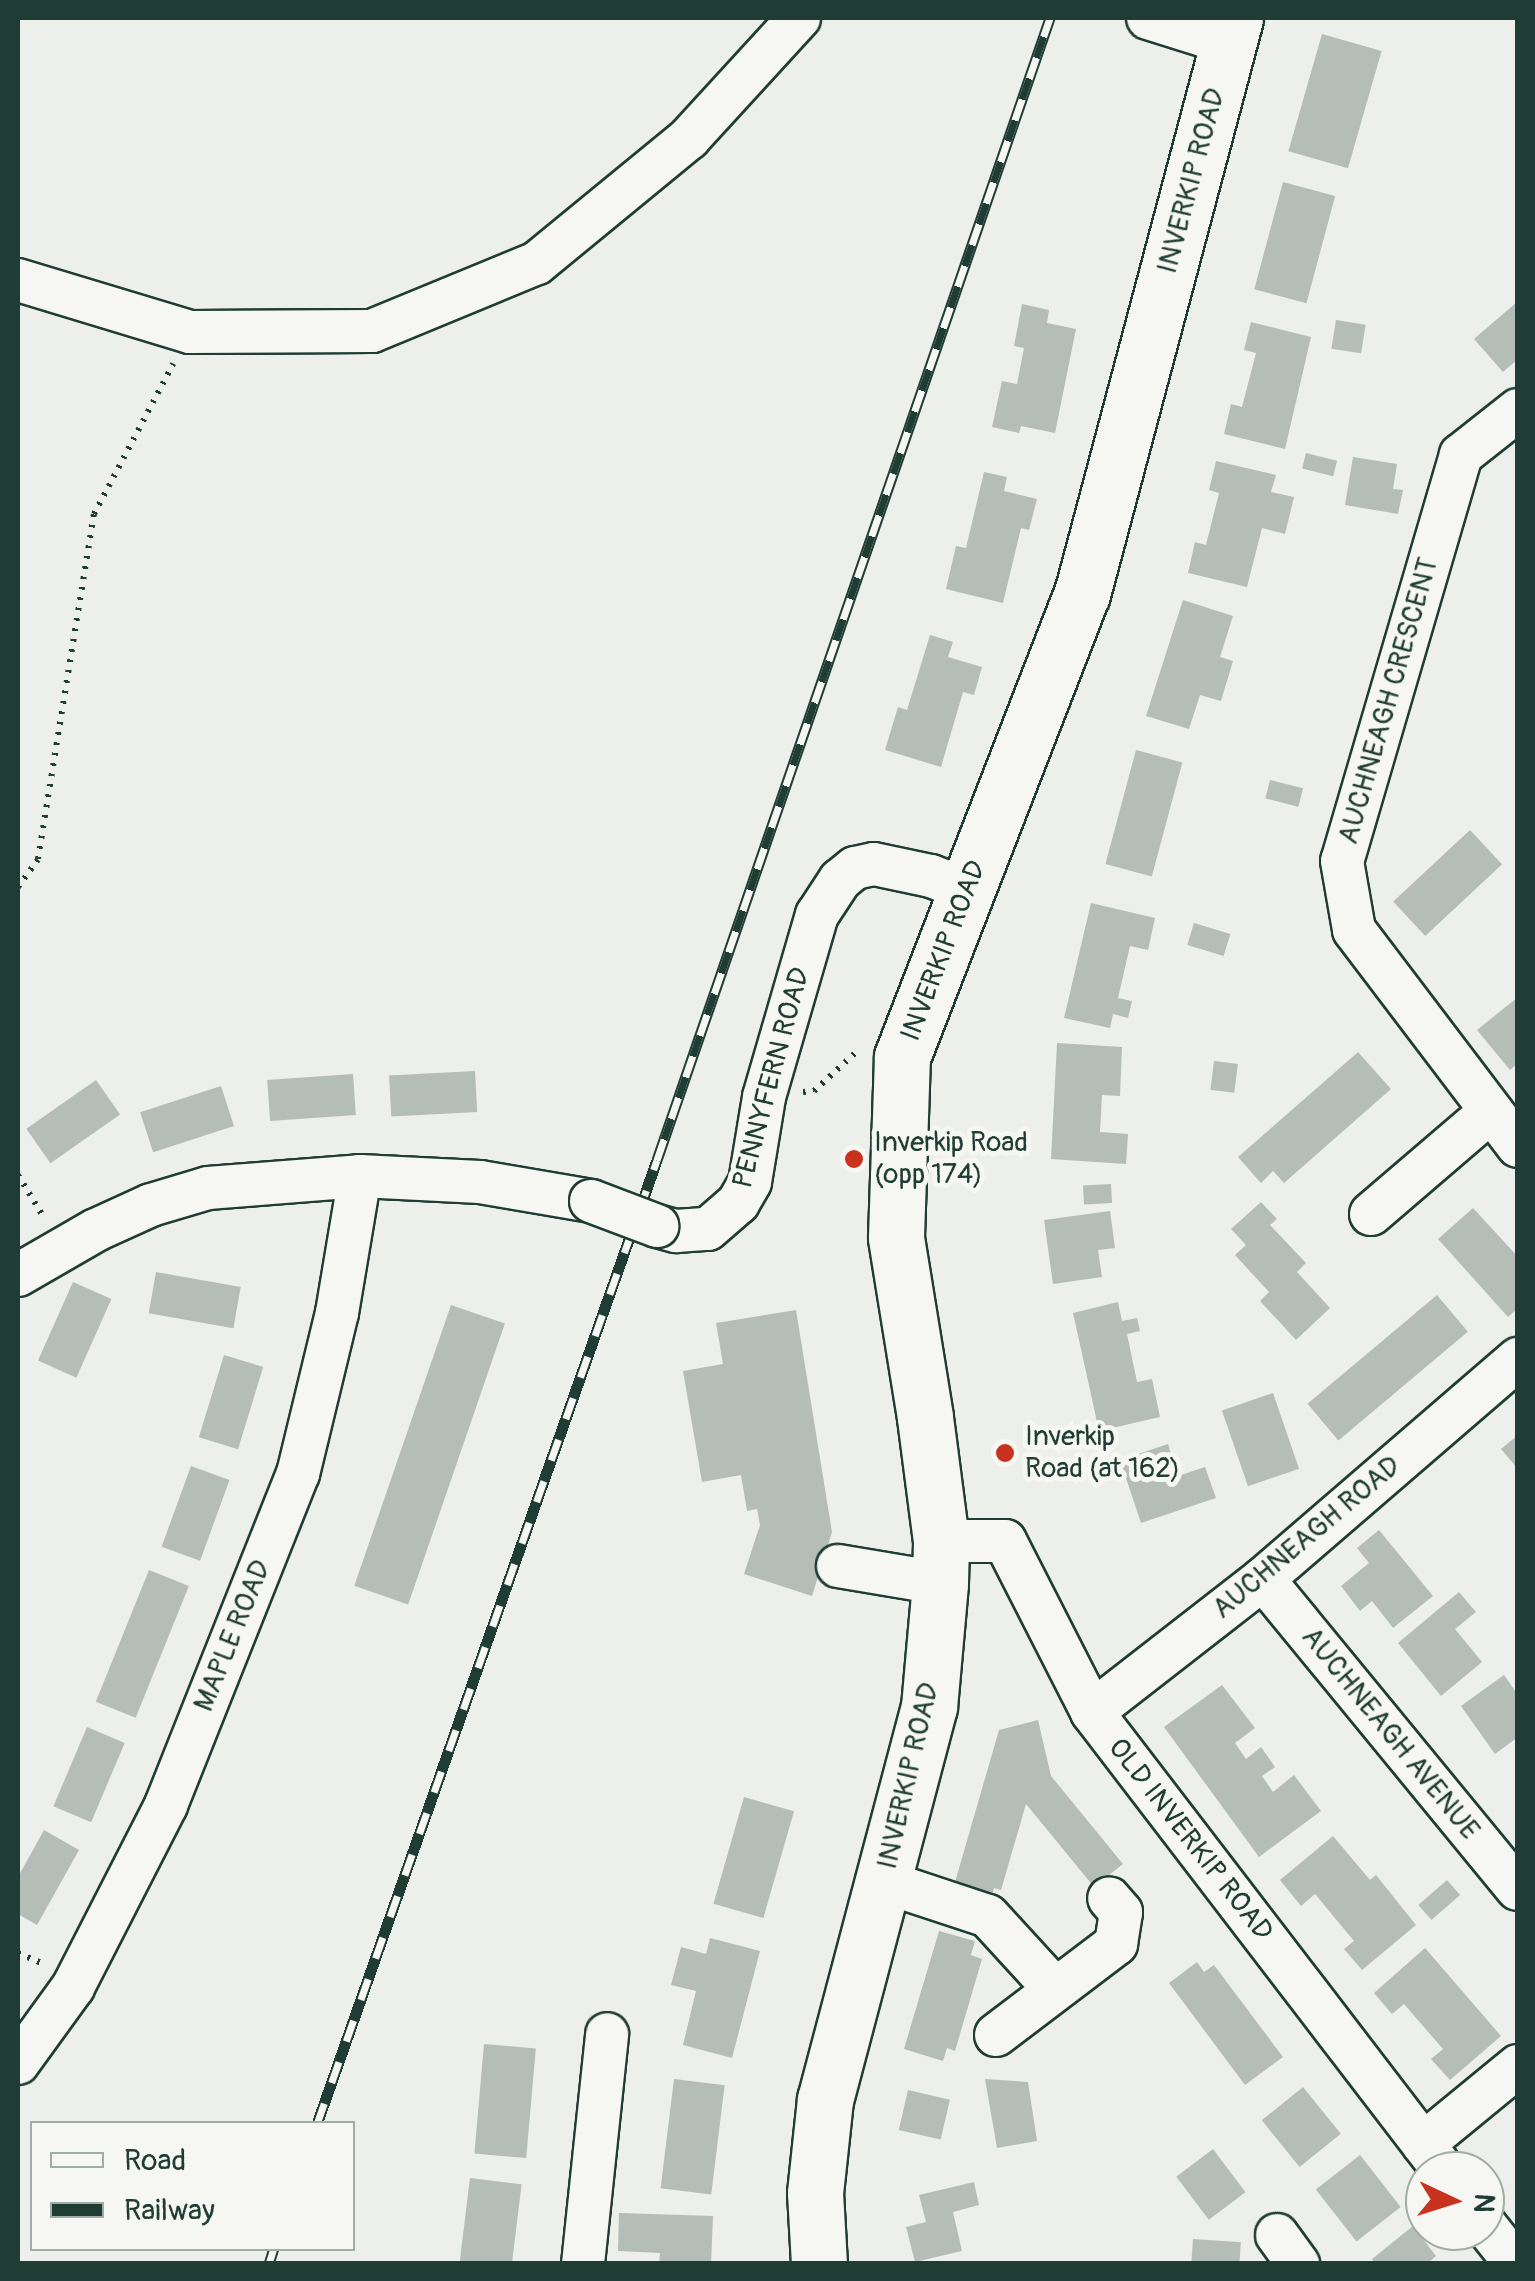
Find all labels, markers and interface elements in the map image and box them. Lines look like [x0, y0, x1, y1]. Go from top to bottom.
street label: INVERKIP ROAD [1151, 85, 1233, 277]
street label: AUCHNEAGH CRESCENT [1332, 554, 1446, 848]
street label: INVERKIP ROAD [894, 856, 994, 1046]
street label: PENNYFERN ROAD [726, 964, 818, 1192]
place label: Inverkip Road (opp 174) [874, 1126, 1028, 1192]
marker: Inverkip Road (opp 174) [843, 1148, 865, 1170]
place label: Inverkip Road (at 162) [1025, 1420, 1180, 1486]
marker: Inverkip Road (at 162) [994, 1442, 1016, 1464]
street label: AUCHNEAGH ROAD [1206, 1450, 1408, 1626]
street label: MAPLE ROAD [187, 1556, 279, 1716]
street label: AUCHNEAGH AVENUE [1294, 1621, 1486, 1847]
street label: INVERKIP ROAD [871, 1679, 947, 1873]
street label: OLD INVERKIP ROAD [1101, 1732, 1279, 1948]
legend [30, 2121, 355, 2251]
text: Road [124, 2142, 186, 2179]
north arrow [1405, 2151, 1505, 2251]
text: Railway [124, 2192, 215, 2229]
text: N [1465, 2192, 1502, 2214]

